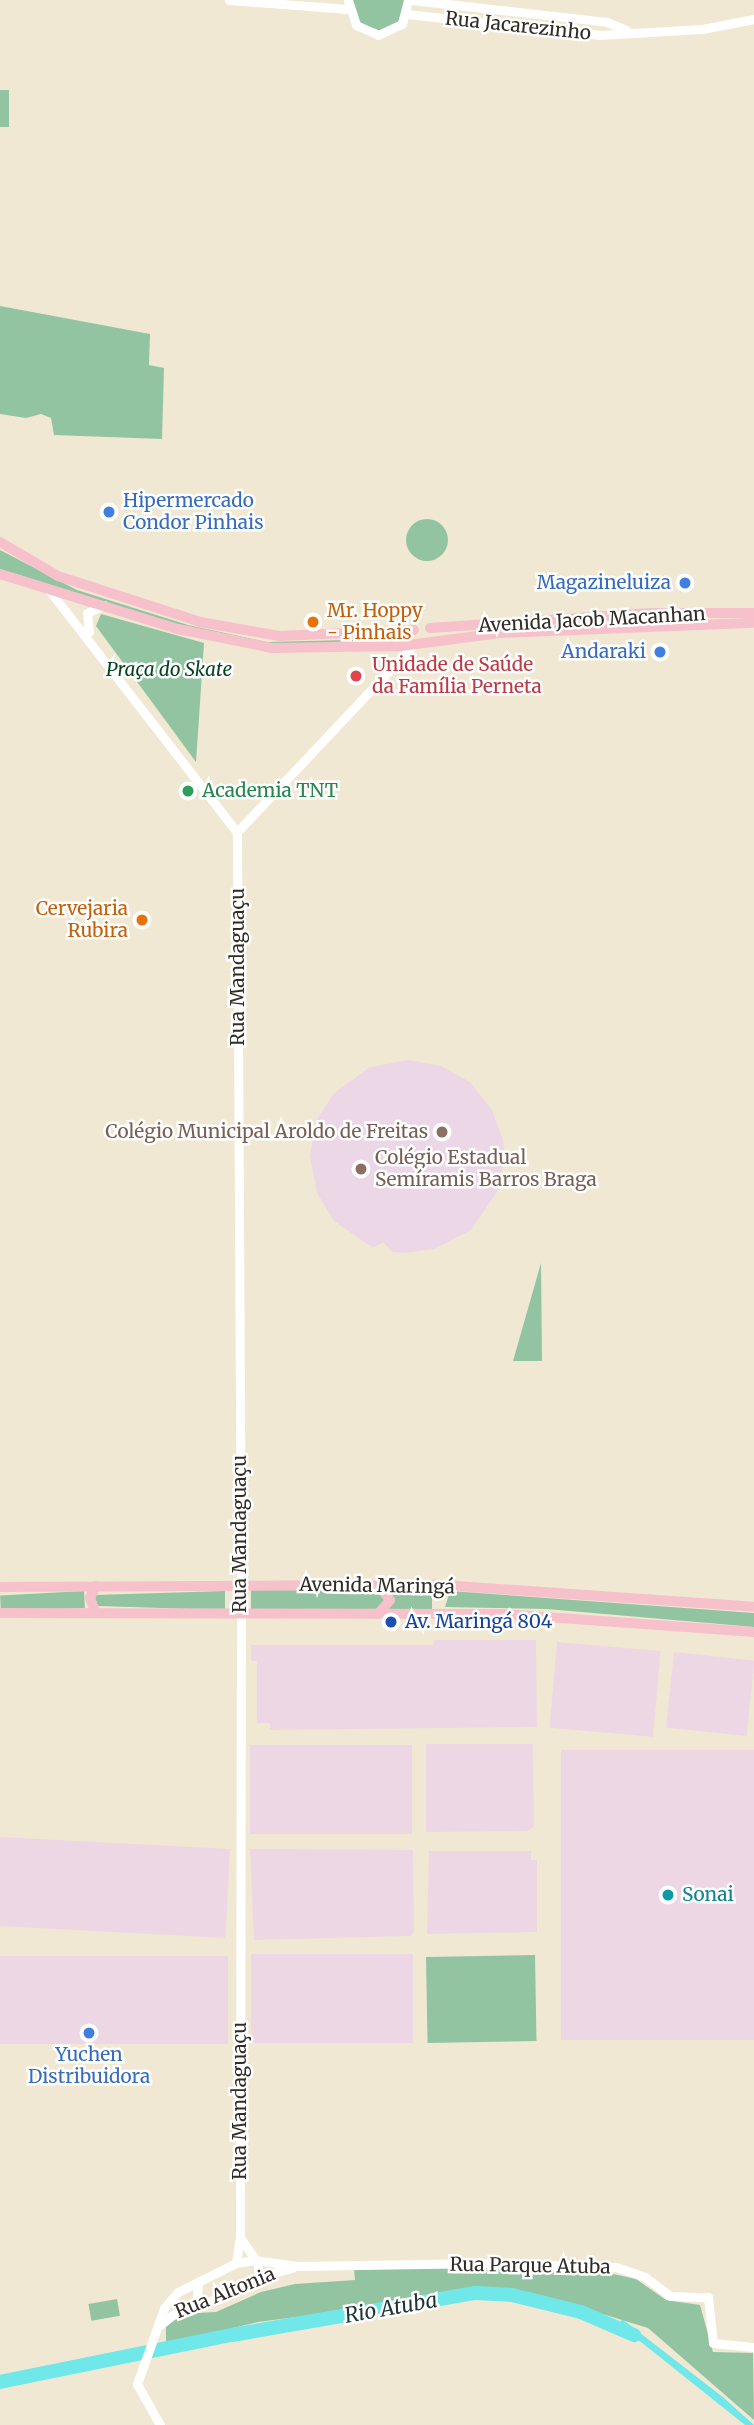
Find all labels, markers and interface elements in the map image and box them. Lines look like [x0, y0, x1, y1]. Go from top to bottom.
street label: Rua Jacarezinho [444, 7, 592, 45]
place label: Hipermercado Condor Pinhais [123, 490, 264, 534]
marker: Hipermercado Condor Pinhais [101, 504, 117, 520]
place label: Magazineluiza [537, 572, 671, 594]
marker: Magazineluiza [677, 575, 693, 591]
place label: Mr. Hoppy - Pinhais [327, 600, 423, 644]
street label: Avenida Jacob Macanhan [478, 603, 706, 637]
marker: Mr. Hoppy - Pinhais [305, 614, 321, 630]
place label: Andaraki [561, 641, 646, 663]
marker: Andaraki [652, 644, 668, 660]
place label: Unidade de Saúde da Família Perneta [372, 654, 542, 698]
park label: Praça do Skate [106, 659, 232, 681]
marker: Unidade de Saúde da Família Perneta [346, 666, 366, 686]
place label: Academia TNT [202, 780, 338, 802]
marker: Academia TNT [180, 783, 196, 799]
street label: Rua Mandaguaçu [227, 888, 249, 1046]
place label: Cervejaria Rubira [36, 898, 128, 942]
marker: Cervejaria Rubira [134, 912, 150, 928]
place label: Colégio Municipal Aroldo de Freitas [105, 1121, 428, 1143]
marker: Colégio Municipal Aroldo de Freitas [434, 1124, 450, 1140]
place label: Colégio Estadual Semíramis Barros Braga [375, 1147, 597, 1191]
marker: Colégio Estadual Semíramis Barros Braga [353, 1161, 369, 1177]
street label: Rua Mandaguaçu [229, 1455, 251, 1613]
street label: Avenida Maringá [299, 1573, 455, 1599]
place label: Av. Maringá 804 [405, 1611, 553, 1633]
marker: Av. Maringá 804 [383, 1614, 399, 1630]
place label: Sonai [682, 1884, 734, 1906]
marker: Sonai [660, 1887, 676, 1903]
street label: Rua Mandaguaçu [229, 2022, 251, 2180]
marker: Yuchen Distribuidora [81, 2025, 97, 2041]
place label: Yuchen Distribuidora [28, 2044, 150, 2088]
street label: Rua Parque Atuba [449, 2253, 611, 2279]
street label: Rua Altonia [172, 2263, 278, 2323]
water label: Rio Atuba [343, 2287, 439, 2329]

